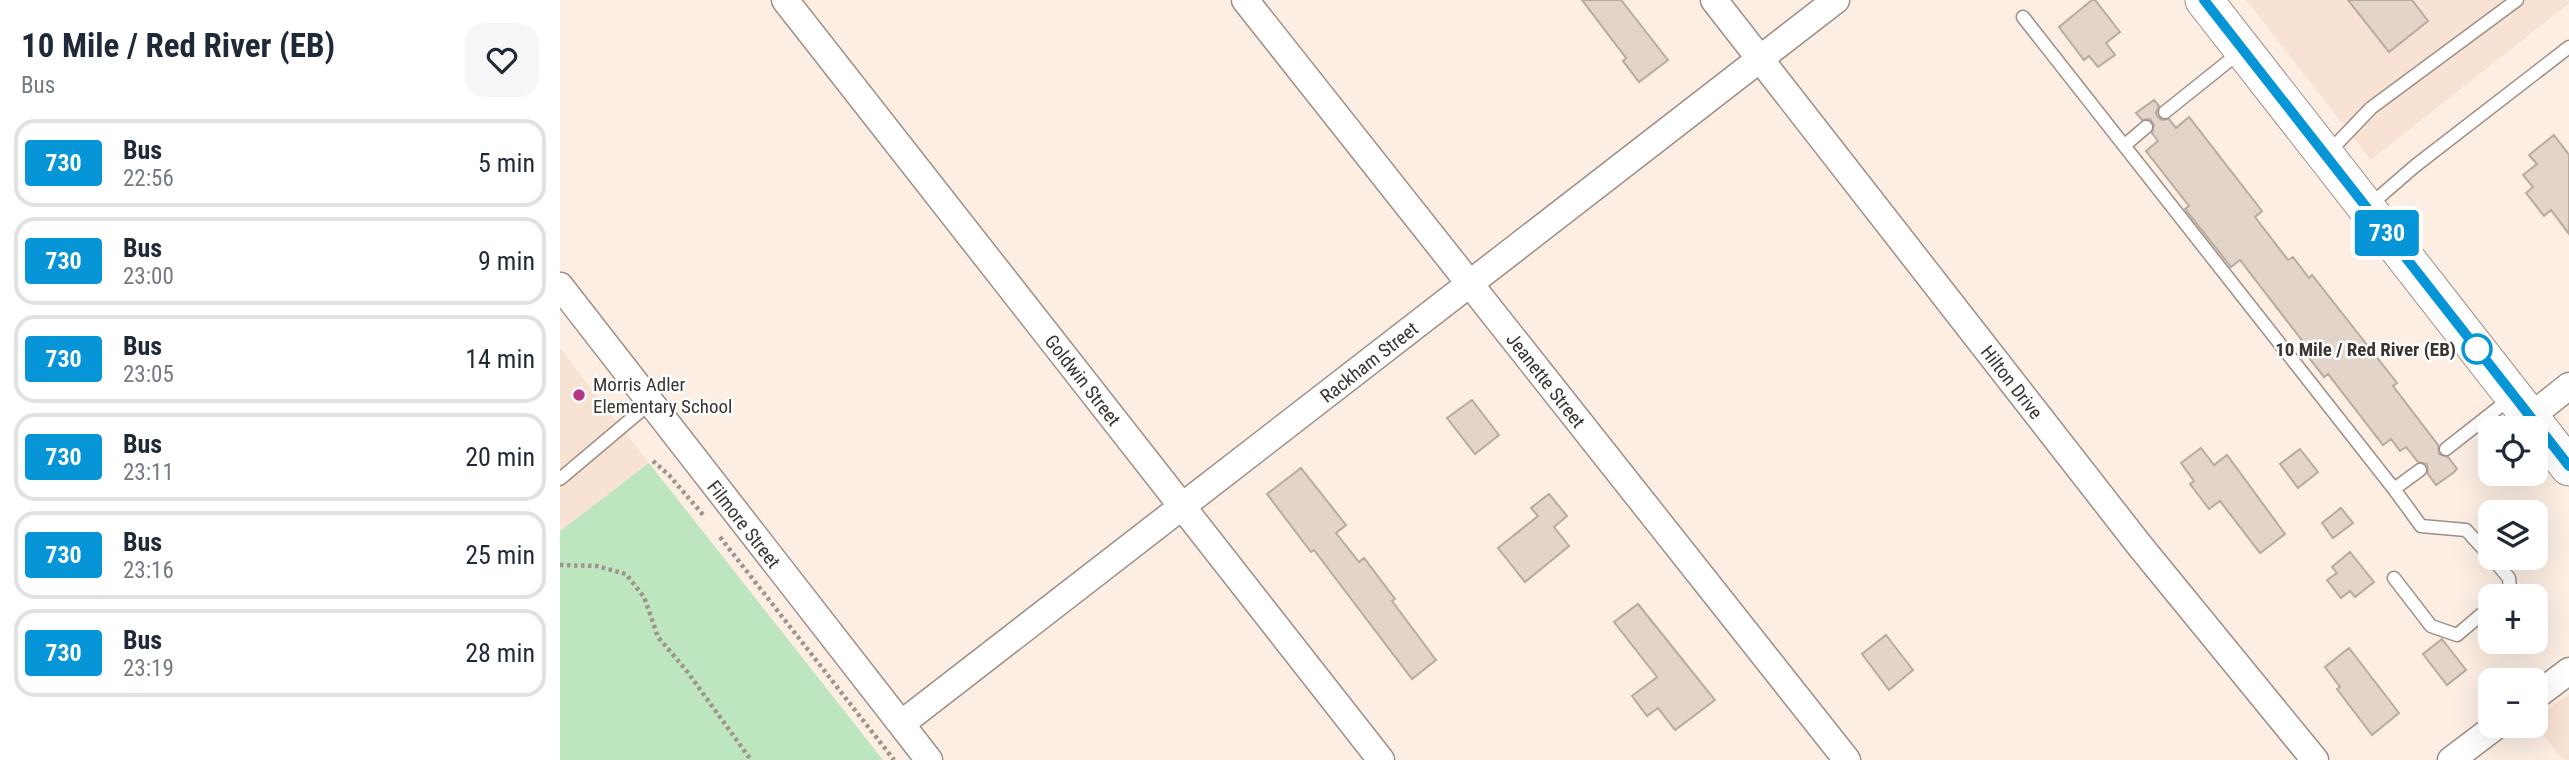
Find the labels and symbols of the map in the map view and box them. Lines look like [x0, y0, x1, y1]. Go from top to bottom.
line badge: 730 [2347, 210, 2427, 256]
street label: Rackham Street [1316, 317, 1423, 408]
street label: Jeanette Street [1501, 328, 1590, 432]
street label: Goldwin Street [1040, 330, 1125, 430]
marker: 10 Mile / Red River (EB) [2462, 334, 2492, 364]
place label: 10 Mile / Red River (EB) [2275, 338, 2456, 361]
street label: Hilton Drive [1976, 341, 2047, 424]
place label: Morris Adler Elementary School [593, 373, 732, 418]
marker: Morris Adler Elementary School [571, 387, 587, 403]
street label: Filmore Street [702, 476, 785, 573]

